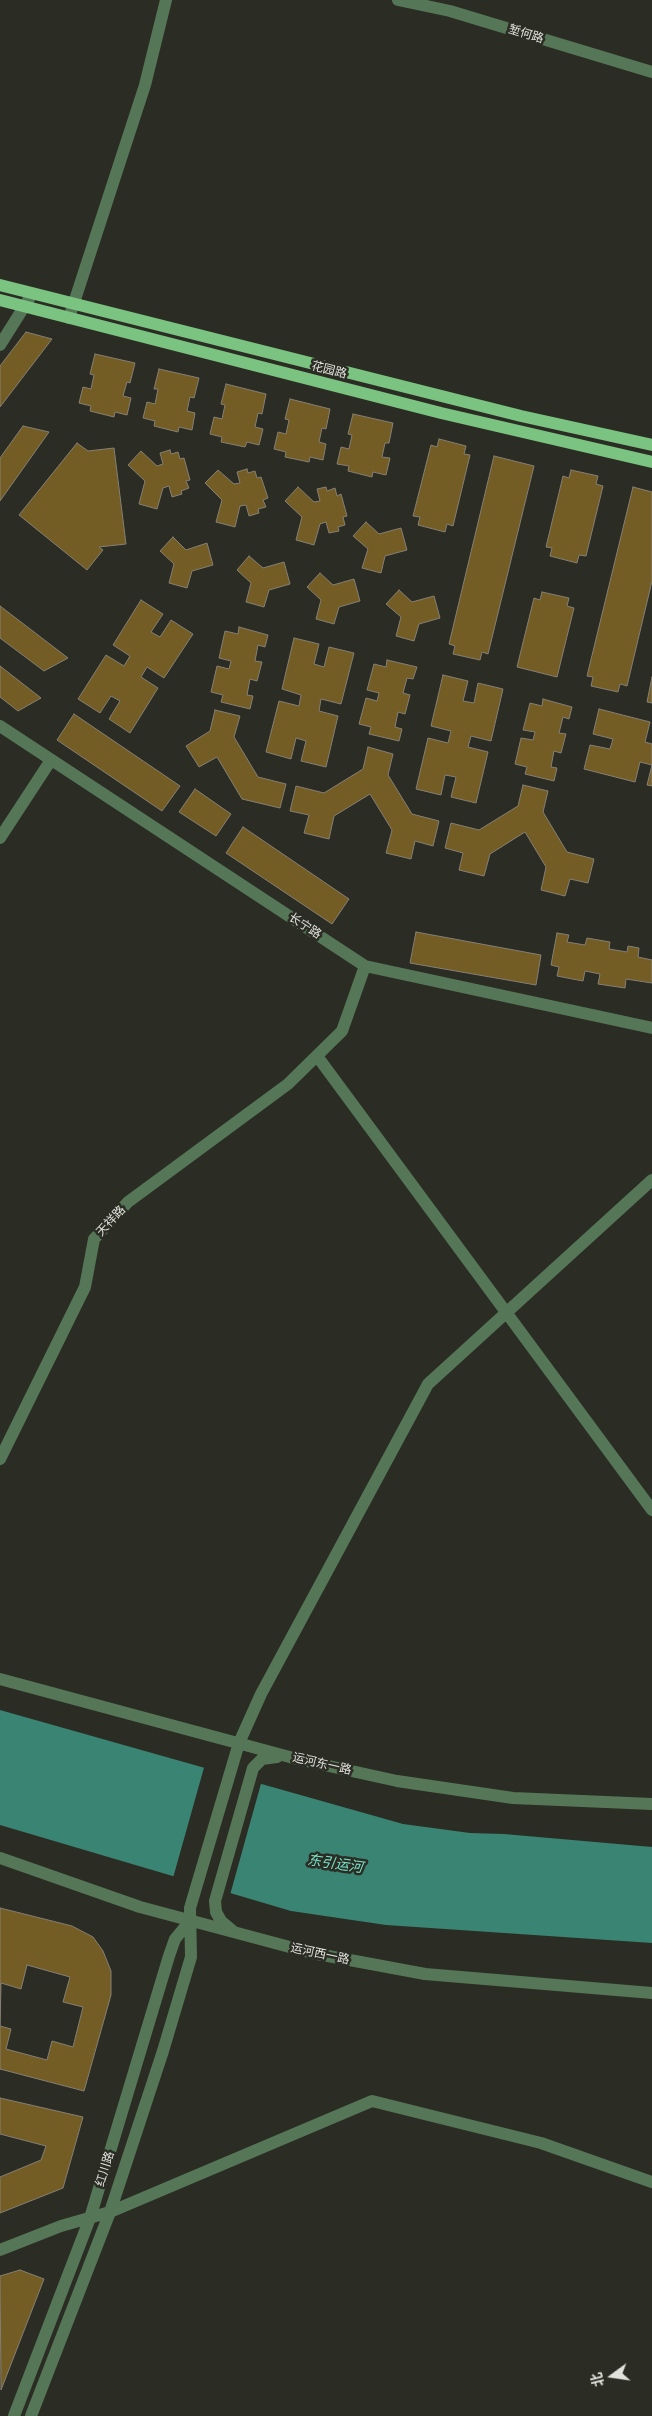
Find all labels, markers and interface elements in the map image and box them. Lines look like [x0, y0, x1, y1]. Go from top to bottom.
street label: 堑何路 [507, 22, 545, 46]
street label: 花园路 [310, 359, 348, 381]
street label: 长宁路 [286, 910, 324, 942]
street label: 天祥路 [93, 1203, 129, 1239]
street label: 运河东一路 [291, 1750, 353, 1778]
water label: 东引运河 [306, 1852, 364, 1876]
street label: 运河西一路 [289, 1941, 351, 1967]
street label: 红川路 [93, 2150, 117, 2188]
north arrow [587, 2351, 637, 2401]
text: 北 [587, 2371, 608, 2389]

